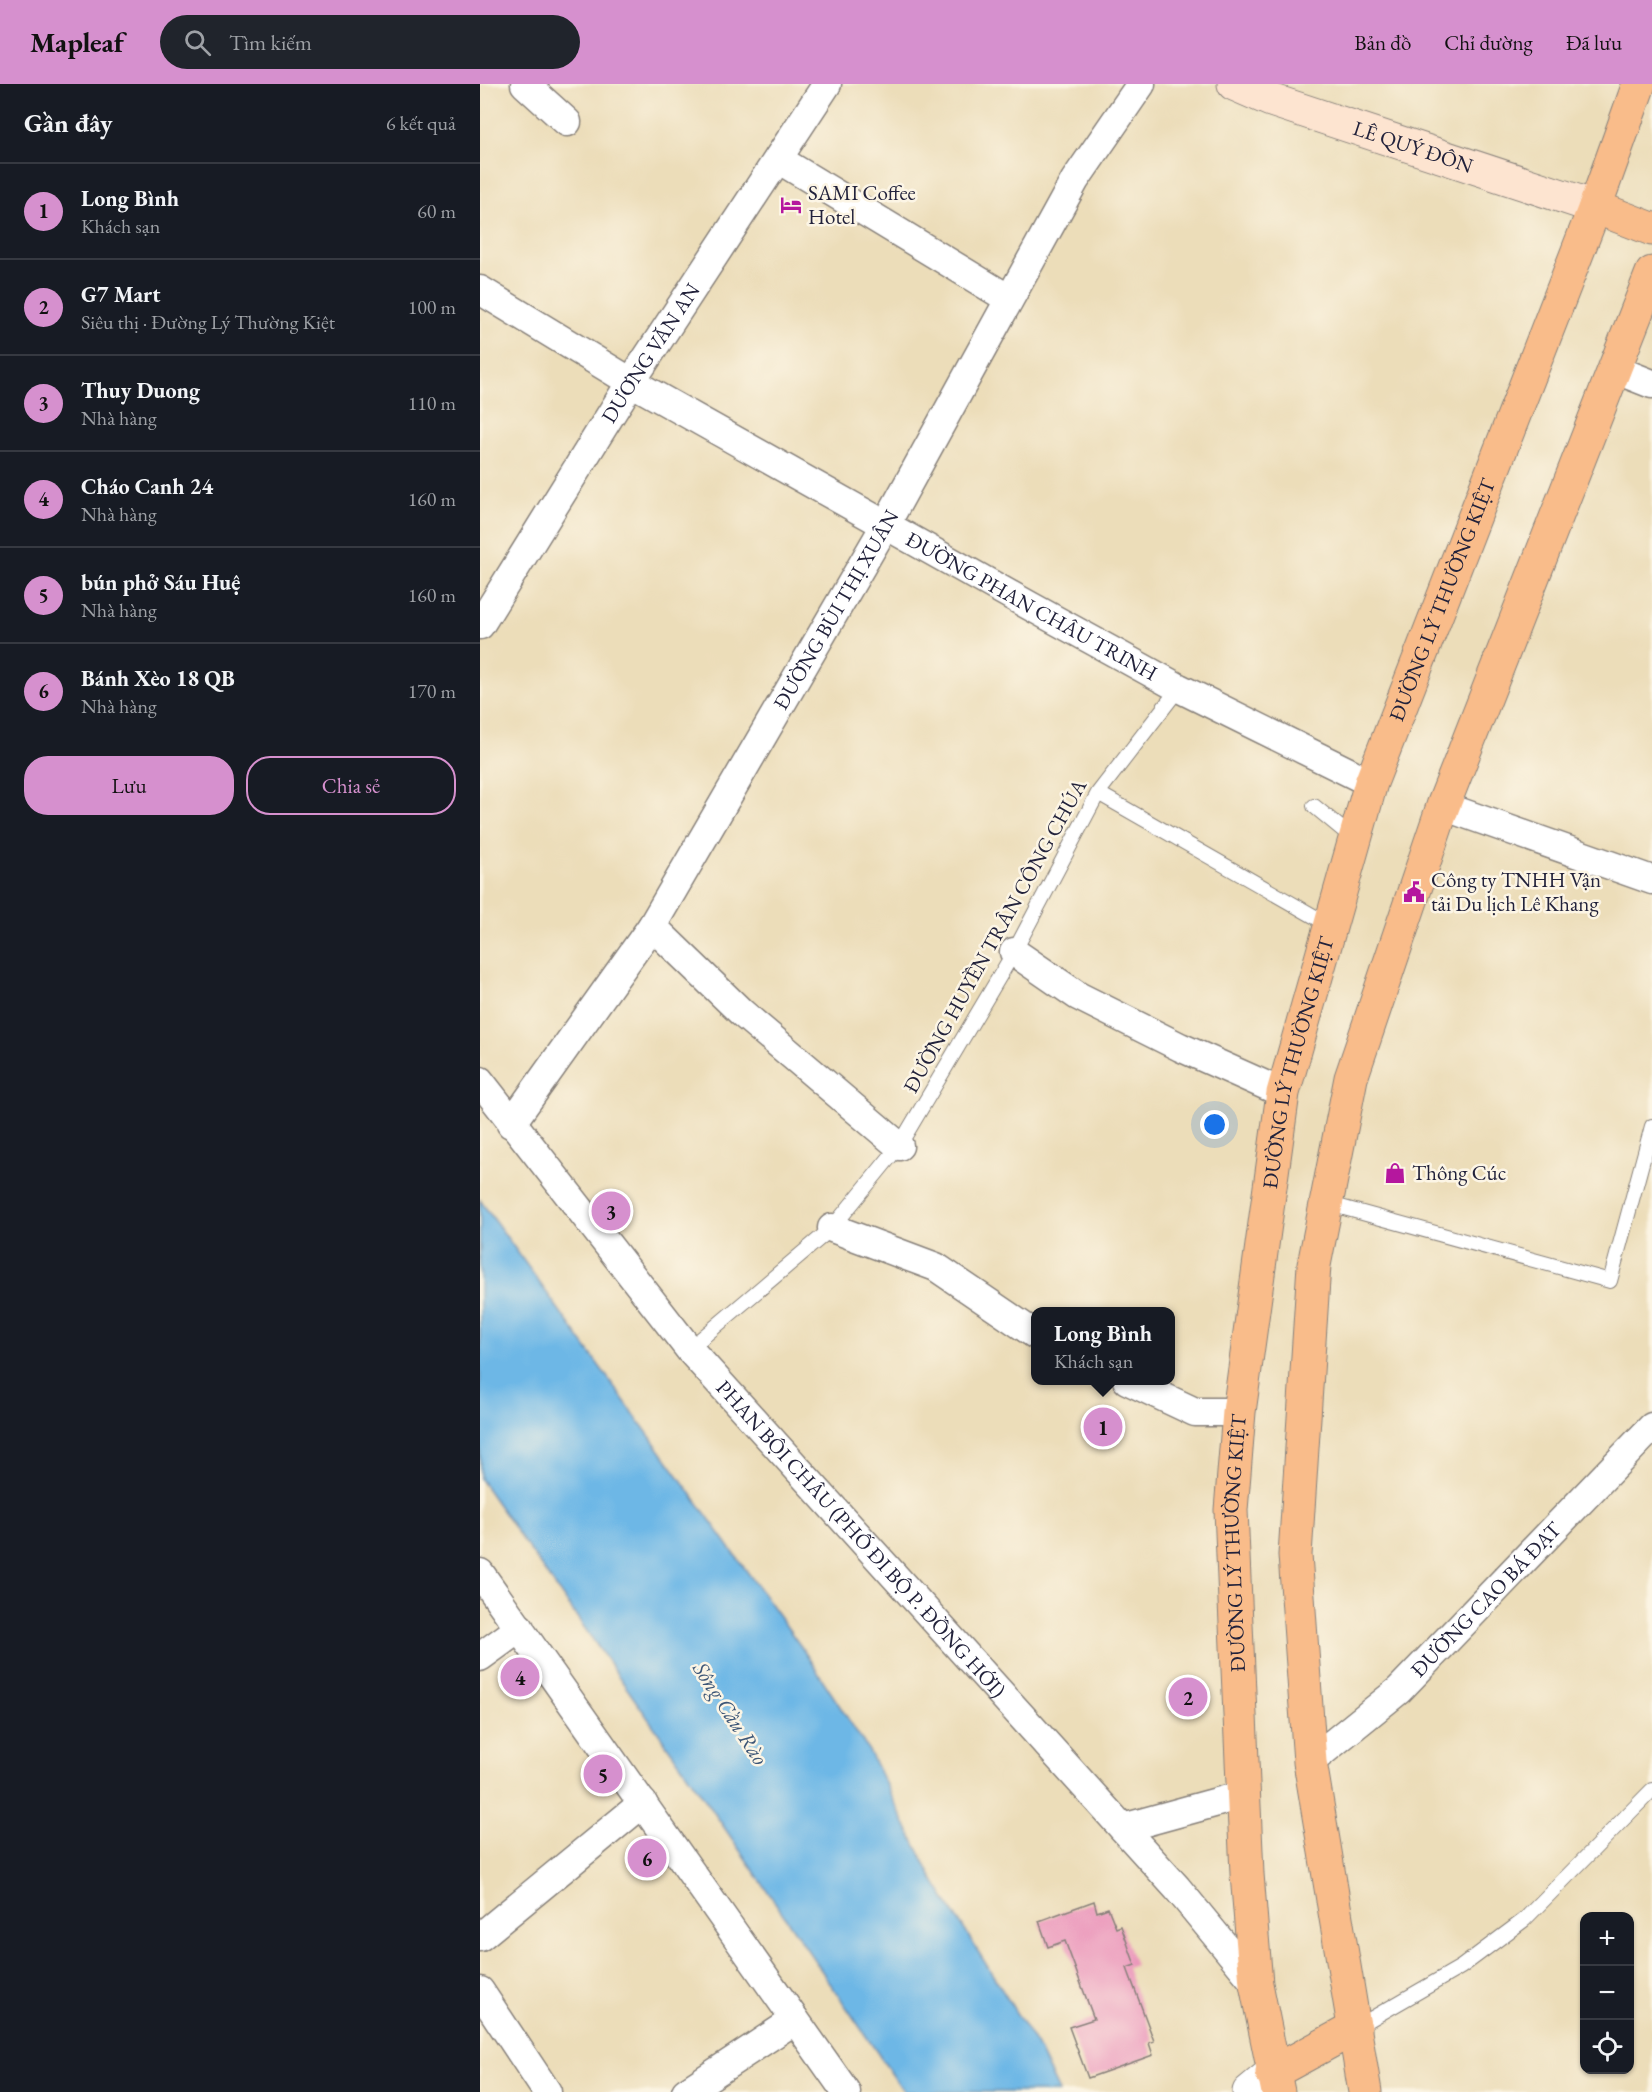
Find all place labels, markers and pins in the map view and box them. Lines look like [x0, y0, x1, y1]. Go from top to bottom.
place label: SAMI Coffee Hotel [808, 179, 916, 230]
hotel icon: SAMI Coffee Hotel [779, 193, 803, 217]
place label: Công ty TNHH Vận tải Du lịch Lê Khang [1431, 866, 1601, 917]
public building icon: Công ty TNHH Vận tải Du lịch Lê Khang [1402, 880, 1426, 904]
place label: Thông Cúc [1412, 1159, 1506, 1186]
shop icon: Thông Cúc [1383, 1161, 1407, 1185]
pin: 3 [592, 1188, 630, 1234]
pin: 1 [1084, 1404, 1122, 1450]
pin: 4 [500, 1654, 540, 1700]
pin: 2 [1168, 1674, 1208, 1720]
pin: 5 [584, 1752, 622, 1796]
pin: 6 [628, 1836, 666, 1880]

